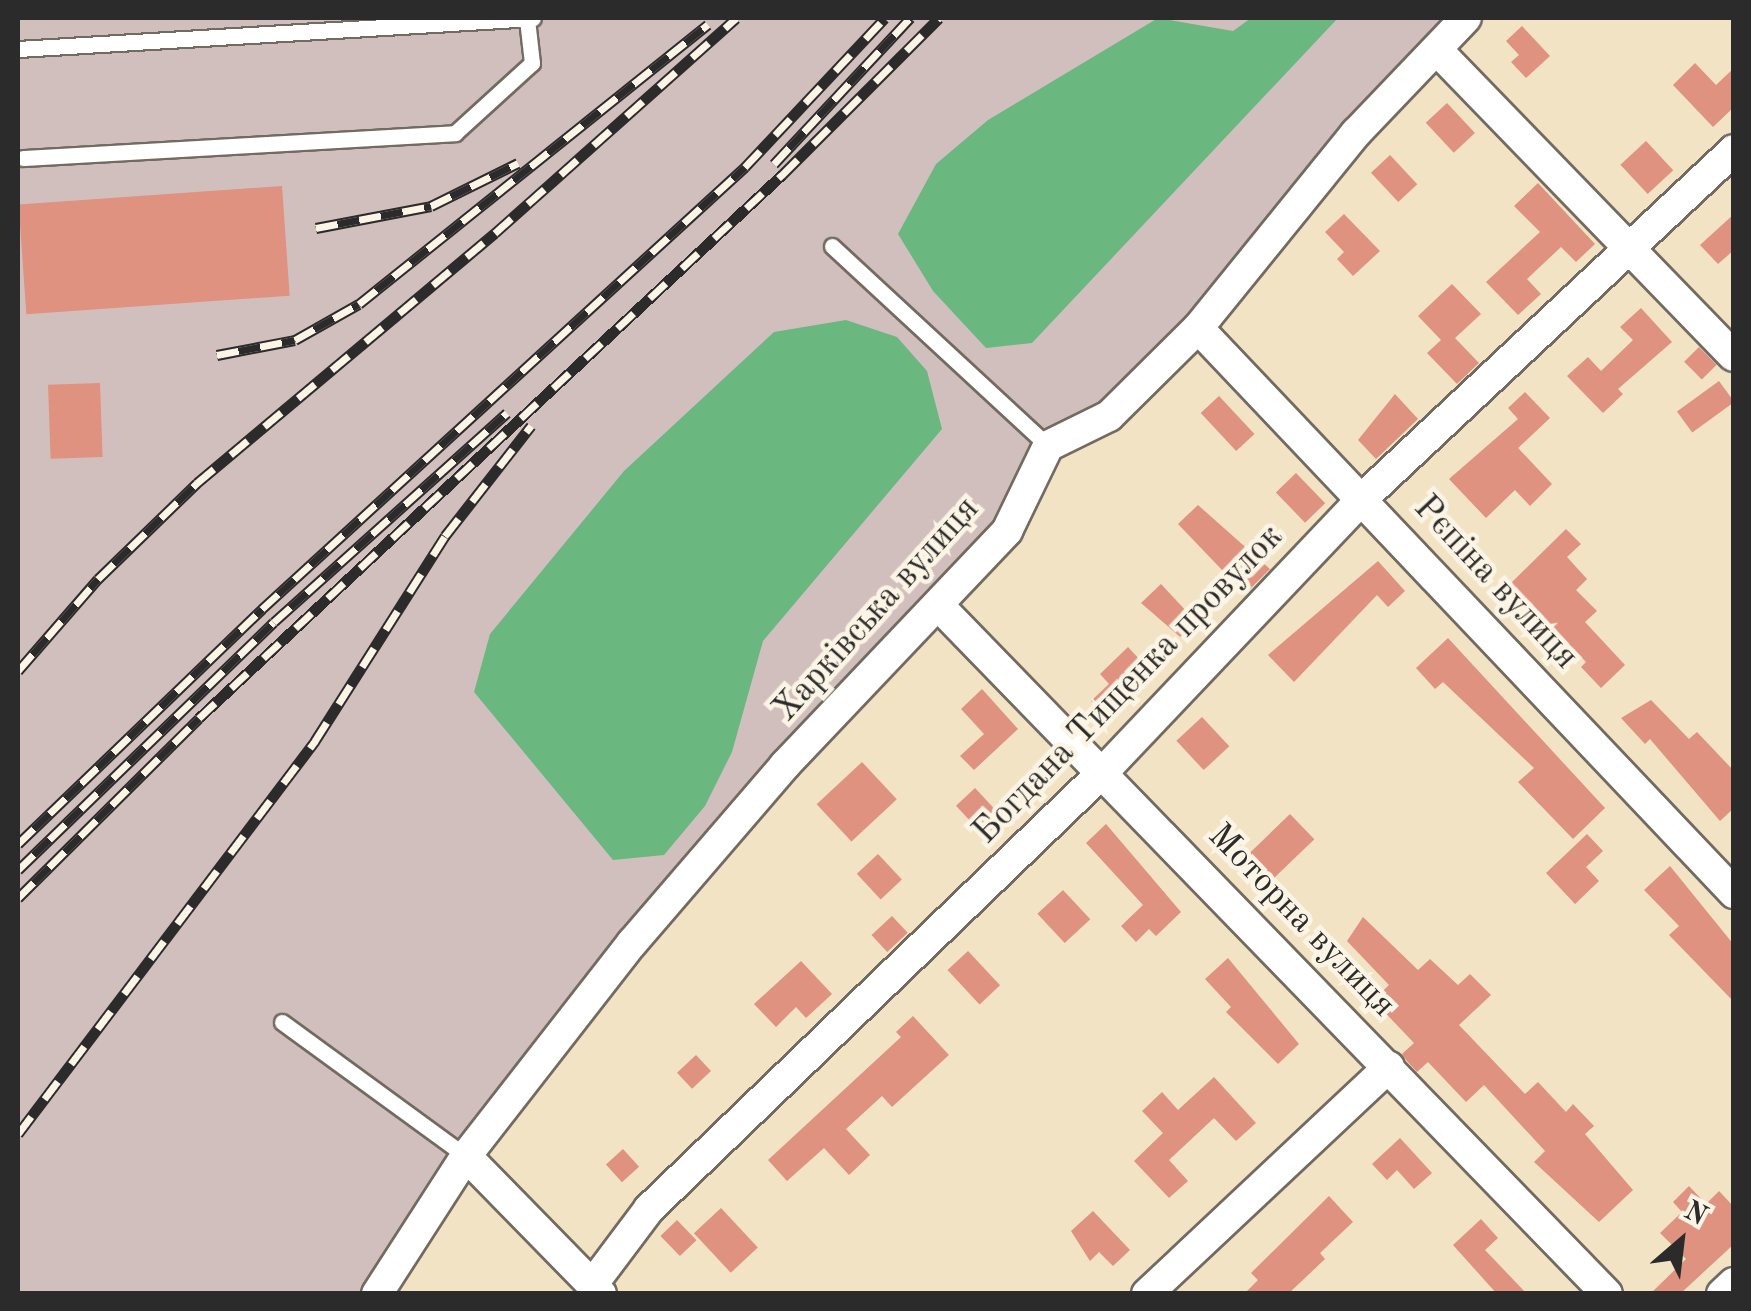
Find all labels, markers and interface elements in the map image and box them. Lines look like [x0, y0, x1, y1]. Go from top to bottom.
street label: Рєпіна вулиця [1404, 488, 1586, 678]
street label: Харківська вулиця [765, 489, 989, 731]
street label: Богдана Тищенка провулок [965, 517, 1293, 853]
street label: Моторна вулиця [1198, 816, 1404, 1026]
north arrow [1631, 1191, 1731, 1291]
text: N [1679, 1197, 1711, 1232]

